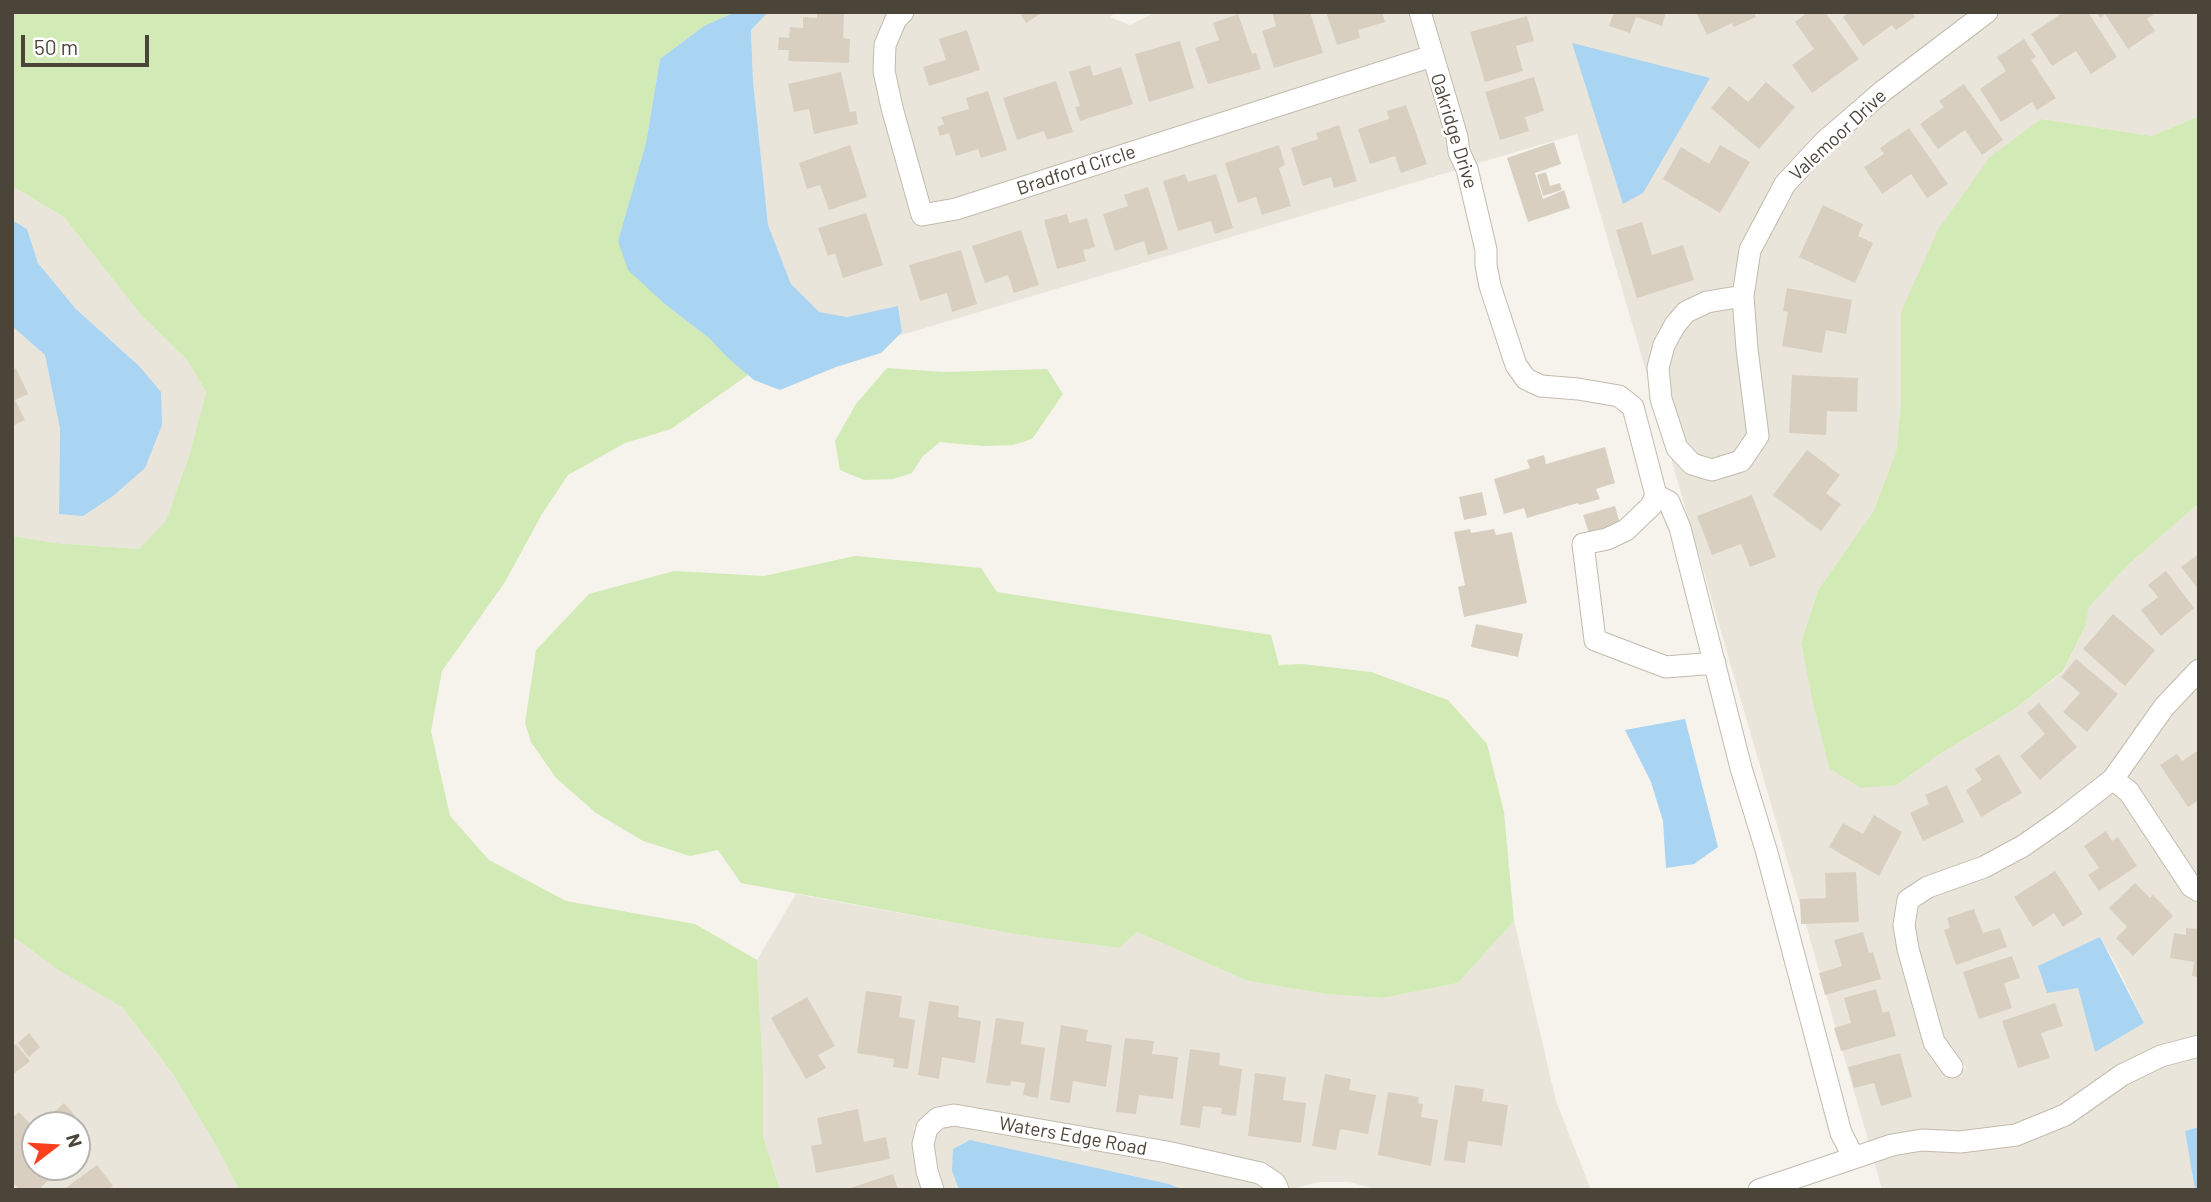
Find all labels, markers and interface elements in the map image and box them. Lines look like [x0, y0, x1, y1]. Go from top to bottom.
scale bar [24, 21, 152, 65]
text: 50 m [34, 34, 78, 59]
street label: Oakridge Drive [1426, 71, 1482, 191]
street label: Valemoor Drive [1785, 84, 1891, 186]
street label: Bradford Circle [1014, 140, 1138, 200]
north arrow [21, 1111, 91, 1181]
street label: Waters Edge Road [997, 1112, 1149, 1160]
text: N [62, 1131, 87, 1150]

